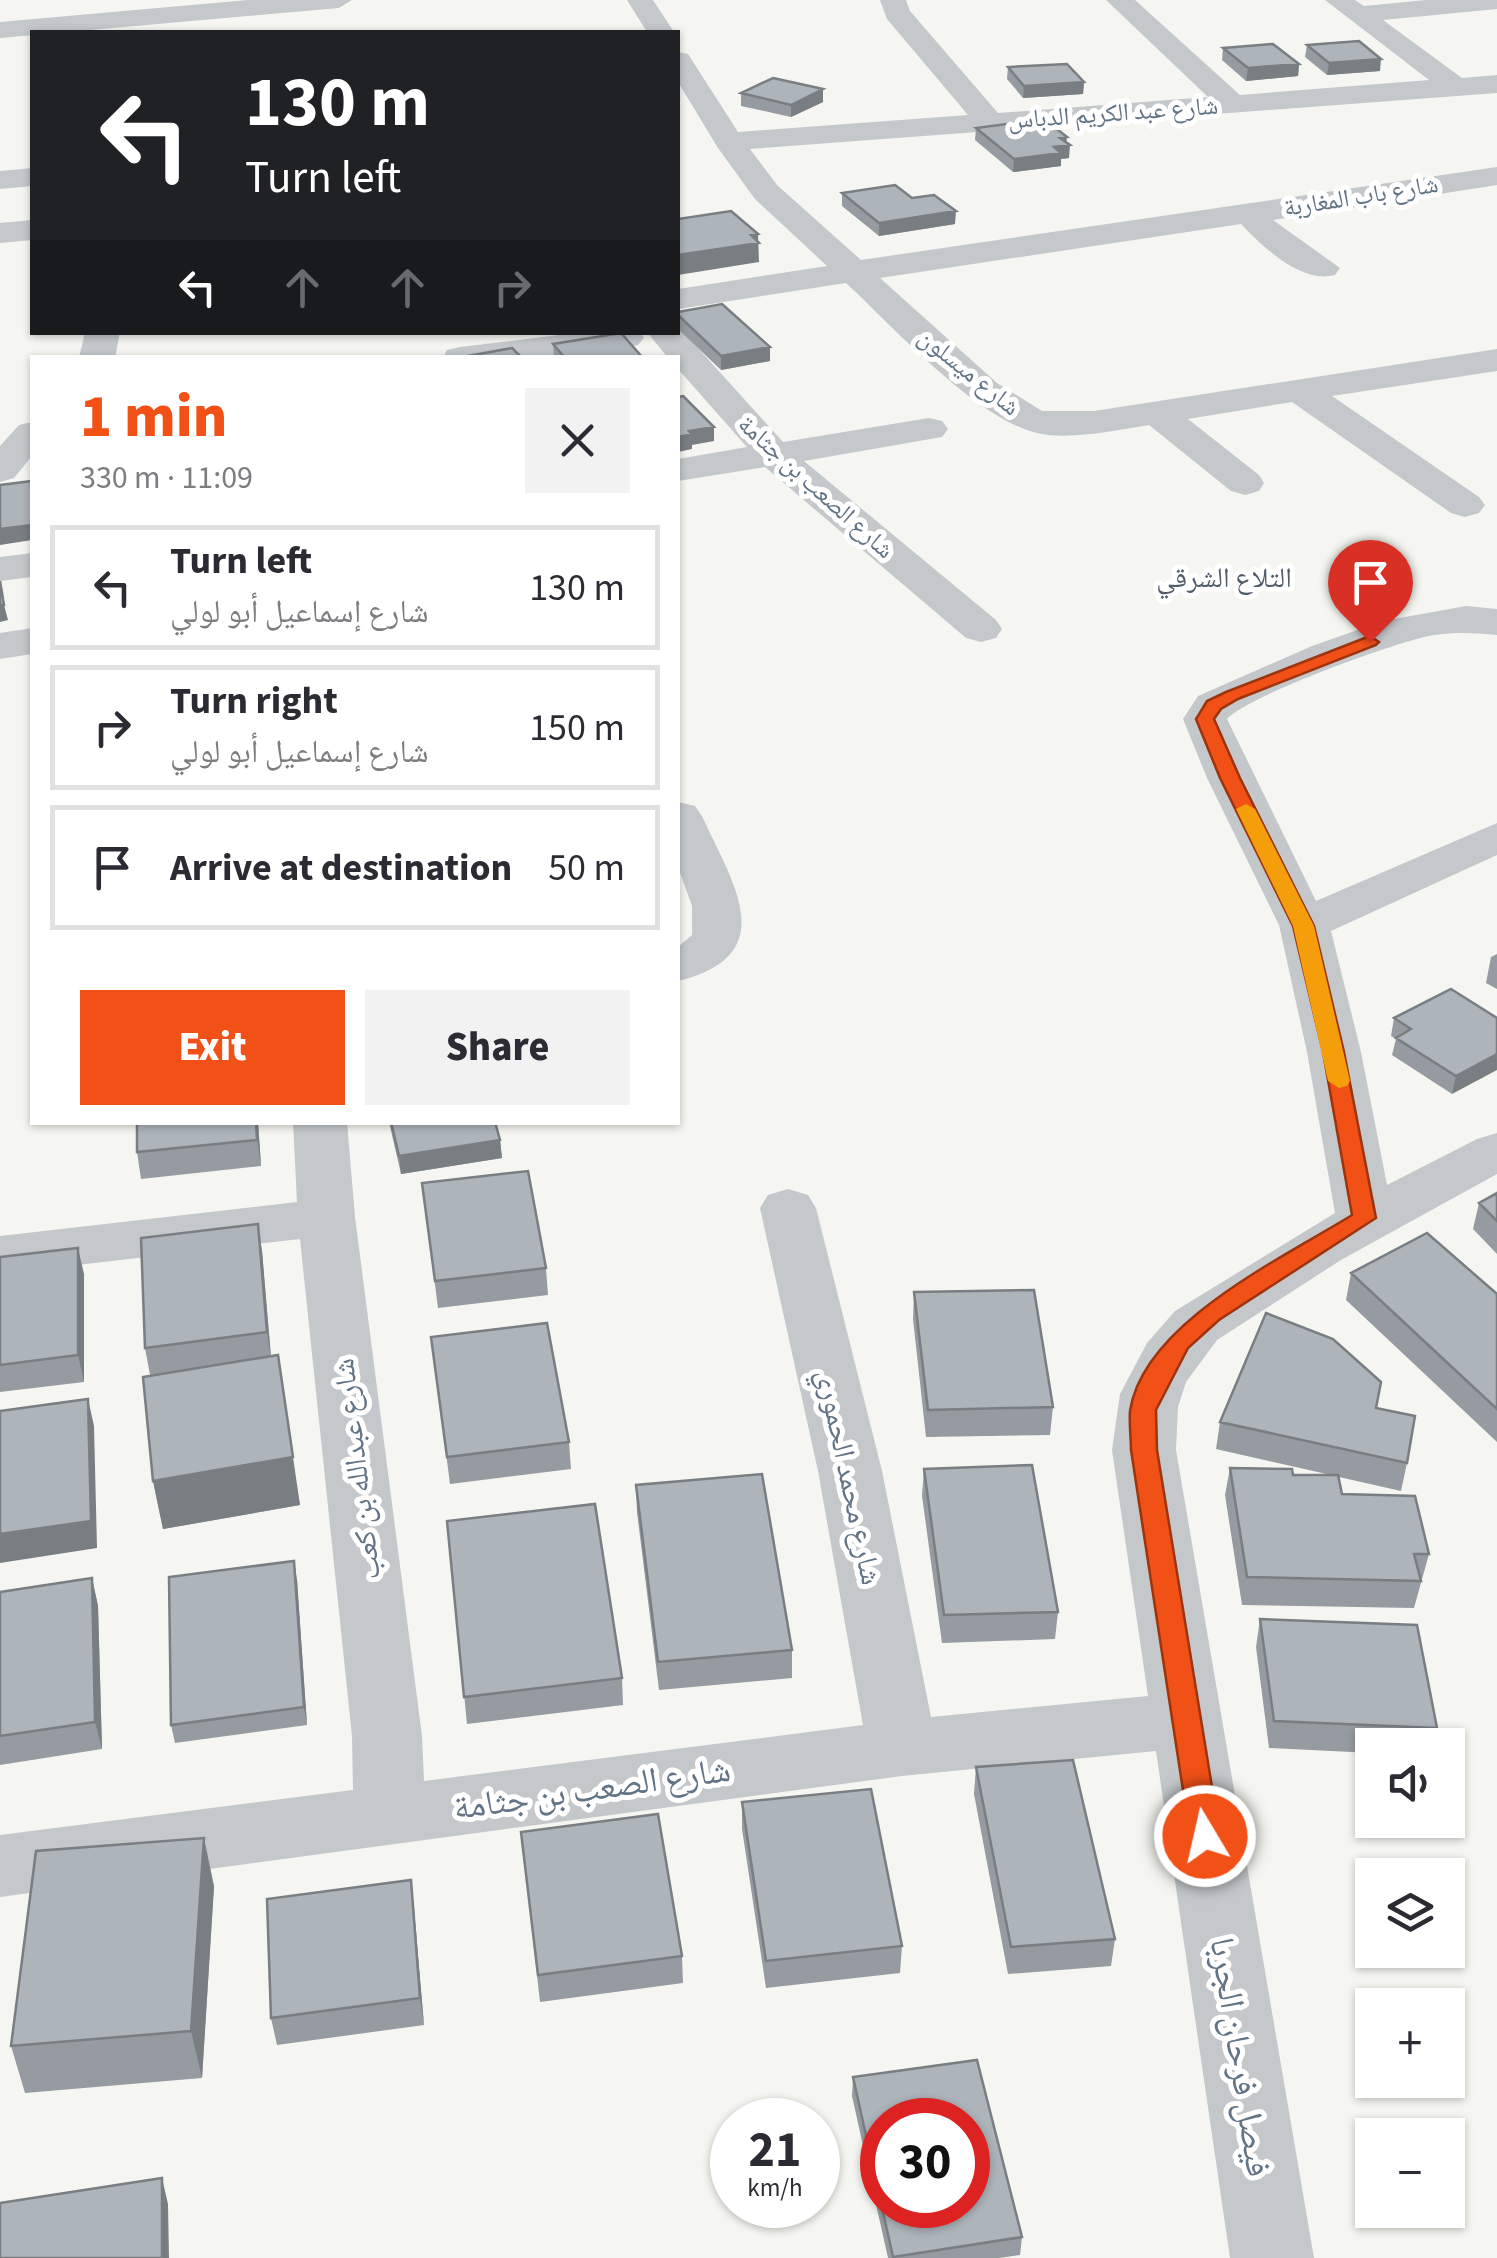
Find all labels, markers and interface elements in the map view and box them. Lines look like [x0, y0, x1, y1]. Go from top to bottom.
text: 130 m [245, 53, 430, 153]
icon: left [80, 70, 210, 200]
street label: شارع عبد الكريم الدباس [1007, 88, 1219, 138]
text: Turn left [245, 146, 401, 210]
street label: شارع باب المغاربة [1281, 166, 1441, 226]
icon: left [170, 260, 225, 315]
icon: ahead [275, 260, 330, 315]
icon: ahead [380, 260, 435, 315]
icon: right [485, 260, 540, 315]
street label: شارع ميسلون [910, 320, 1028, 424]
text: 1 min [80, 375, 227, 460]
button: close [525, 388, 630, 493]
street label: شارع الصعب بن جثامة [730, 407, 902, 567]
text: 330 m · 11:09 [80, 455, 253, 501]
text: Turn left [170, 534, 312, 588]
pin [1328, 540, 1413, 643]
icon: arrive [1343, 555, 1398, 610]
district label: التلاع الشرقي [1156, 558, 1292, 600]
icon: left [85, 560, 140, 615]
text: 130 m [529, 561, 625, 615]
text: شارع إسماعيل أبو لولي [170, 589, 429, 635]
text: Turn right [170, 674, 338, 728]
icon: right [85, 700, 140, 755]
text: 150 m [529, 701, 625, 755]
text: شارع إسماعيل أبو لولي [170, 729, 429, 775]
icon: arrive [85, 840, 140, 895]
text: Arrive at destination [170, 841, 512, 895]
text: 50 m [548, 841, 625, 895]
button: Exit [80, 990, 345, 1105]
button: Share [365, 990, 630, 1105]
street label: شارع عبدالله بن كعب [322, 1356, 392, 1582]
street label: شارع محمد الحموري [804, 1365, 893, 1589]
map controls [1355, 1728, 1465, 2228]
button: sound [1355, 1728, 1465, 1838]
street label: شارع الصعب بن جثامة [450, 1745, 734, 1833]
position arrow [1153, 1784, 1257, 1888]
button: layers [1355, 1858, 1465, 1968]
street label: فيصل فرحان الجربا [1196, 1934, 1284, 2180]
button: + [1355, 1988, 1465, 2098]
speed limit sign: 30 [860, 2098, 990, 2228]
text: 21 [749, 2115, 801, 2186]
button: − [1355, 2118, 1465, 2228]
text: km/h [747, 2170, 803, 2206]

